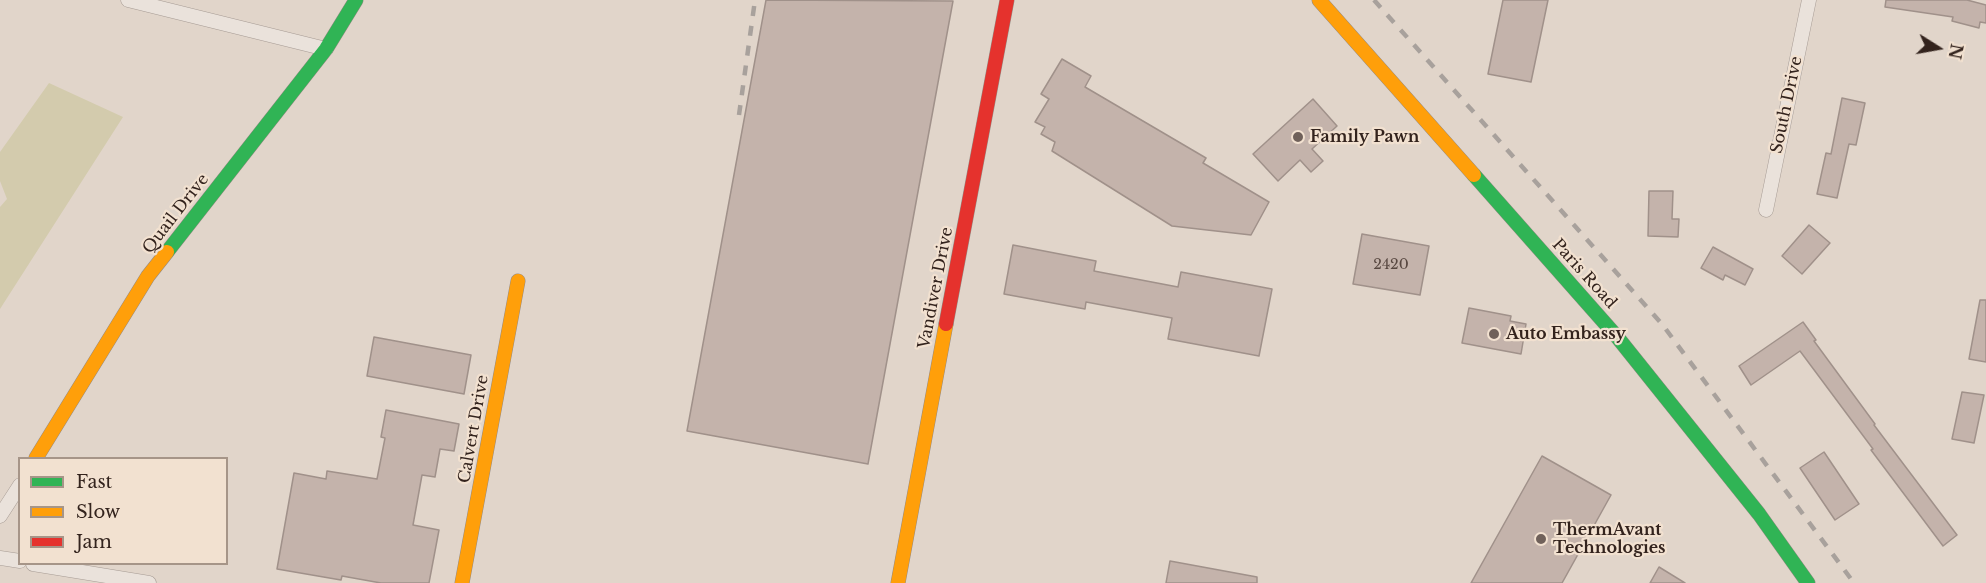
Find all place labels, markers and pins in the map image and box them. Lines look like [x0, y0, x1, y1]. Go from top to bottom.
place label: Family Pawn [1310, 127, 1419, 147]
marker: Family Pawn [1291, 130, 1305, 144]
place label: Auto Embassy [1506, 324, 1626, 344]
marker: Auto Embassy [1487, 327, 1501, 341]
place label: ThermAvant Technologies [1553, 520, 1666, 558]
marker: ThermAvant Technologies [1534, 532, 1548, 546]

